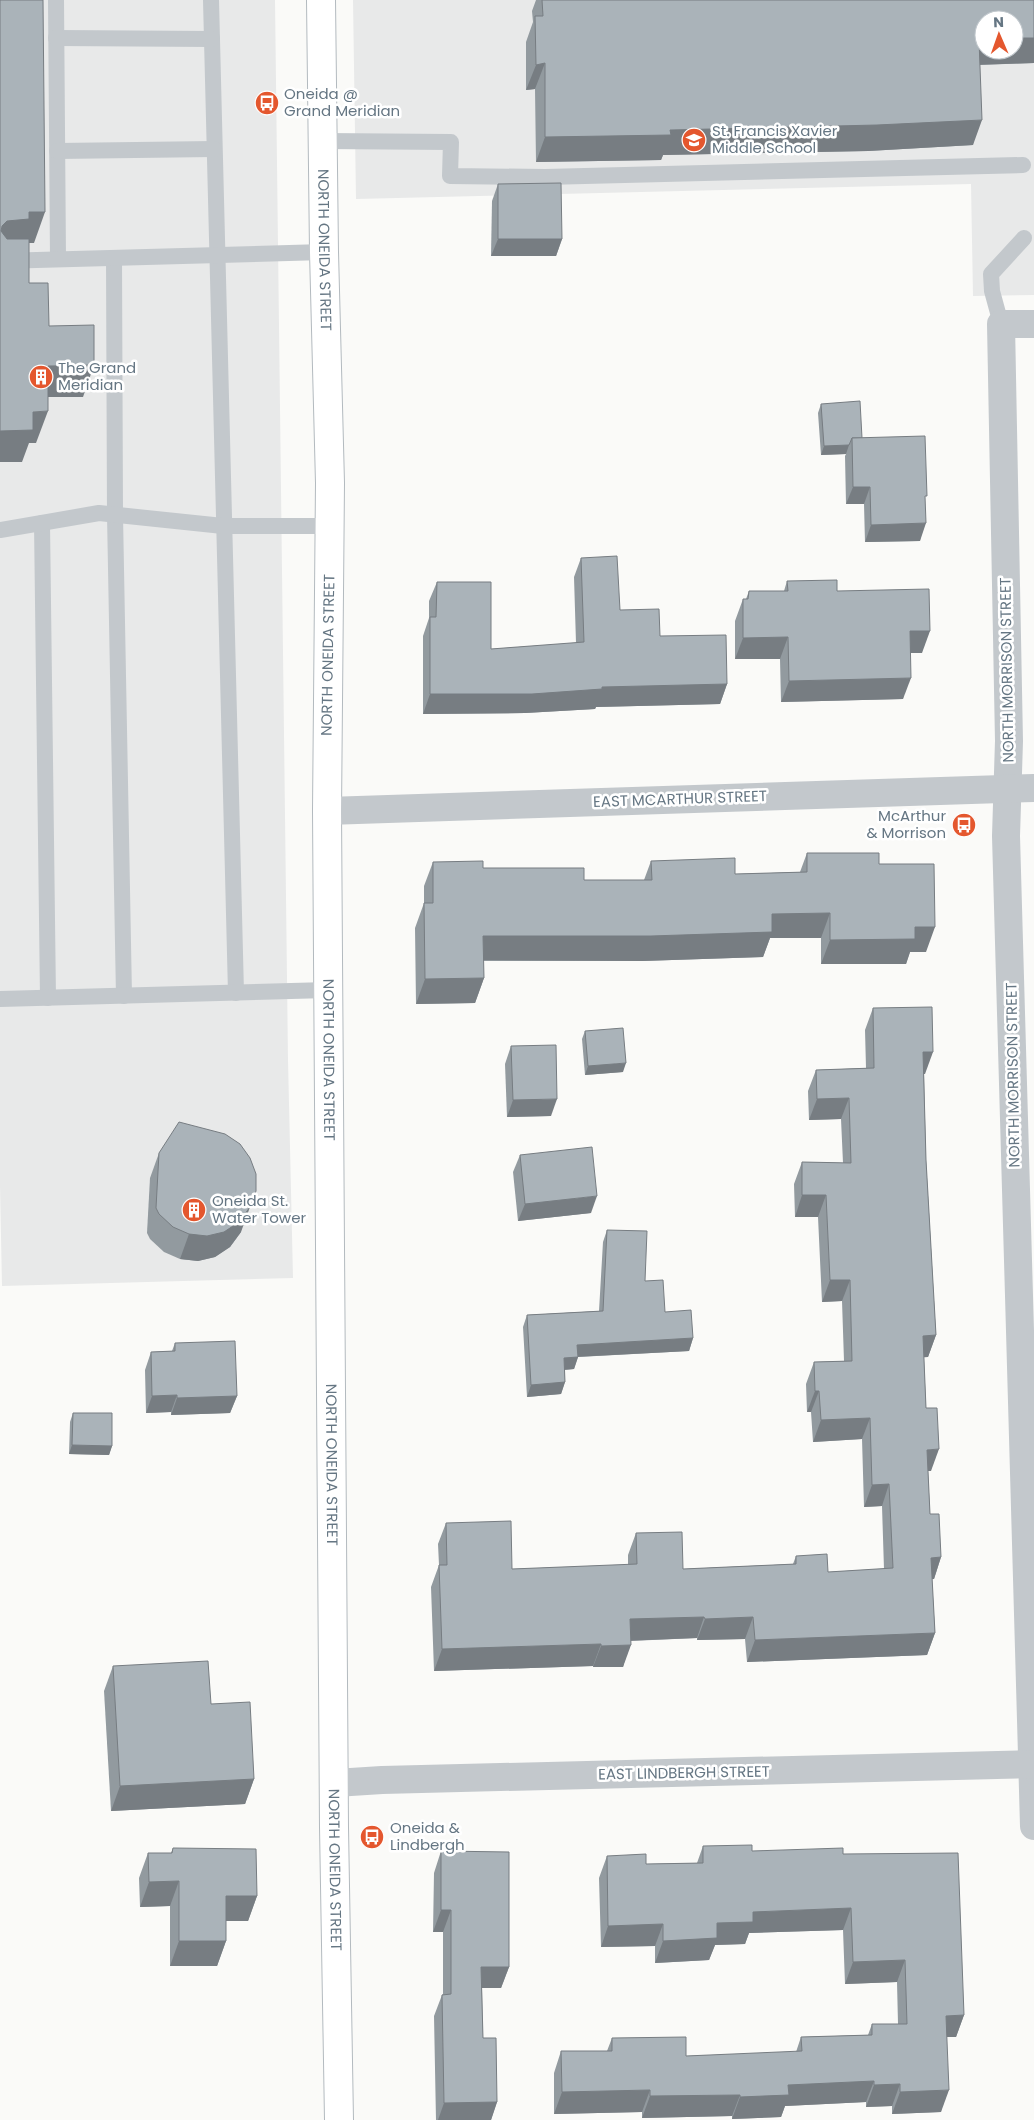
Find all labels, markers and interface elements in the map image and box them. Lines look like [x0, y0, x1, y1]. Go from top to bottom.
north arrow [974, 10, 1024, 60]
text: N [993, 12, 1004, 32]
place label: Oneida @ Grand Meridian [284, 83, 400, 121]
bus stop icon: Oneida @ Grand Meridian [254, 90, 280, 116]
place label: St. Francis Xavier Middle School [712, 120, 838, 158]
school or university icon: St. Francis Xavier Middle School [681, 127, 707, 153]
street label: NORTH ONEIDA STREET [313, 169, 337, 331]
place label: The Grand Meridian [58, 357, 136, 395]
building icon: The Grand Meridian [28, 364, 54, 390]
street label: NORTH ONEIDA STREET [316, 574, 339, 736]
street label: NORTH MORRISON STREET [994, 577, 1019, 763]
street label: EAST MCARTHUR STREET [593, 785, 767, 812]
place label: McArthur & Morrison [866, 805, 946, 843]
bus stop icon: McArthur & Morrison [951, 812, 977, 838]
street label: NORTH ONEIDA STREET [318, 979, 340, 1141]
street label: NORTH MORRISON STREET [1000, 982, 1025, 1168]
place label: Oneida St. Water Tower [212, 1190, 306, 1228]
building icon: Oneida St. Water Tower [181, 1197, 207, 1223]
street label: NORTH ONEIDA STREET [321, 1384, 343, 1546]
street label: EAST LINDBERGH STREET [598, 1761, 770, 1784]
street label: NORTH ONEIDA STREET [324, 1789, 347, 1951]
place label: Oneida & Lindbergh [390, 1817, 465, 1855]
bus stop icon: Oneida & Lindbergh [359, 1824, 385, 1850]

